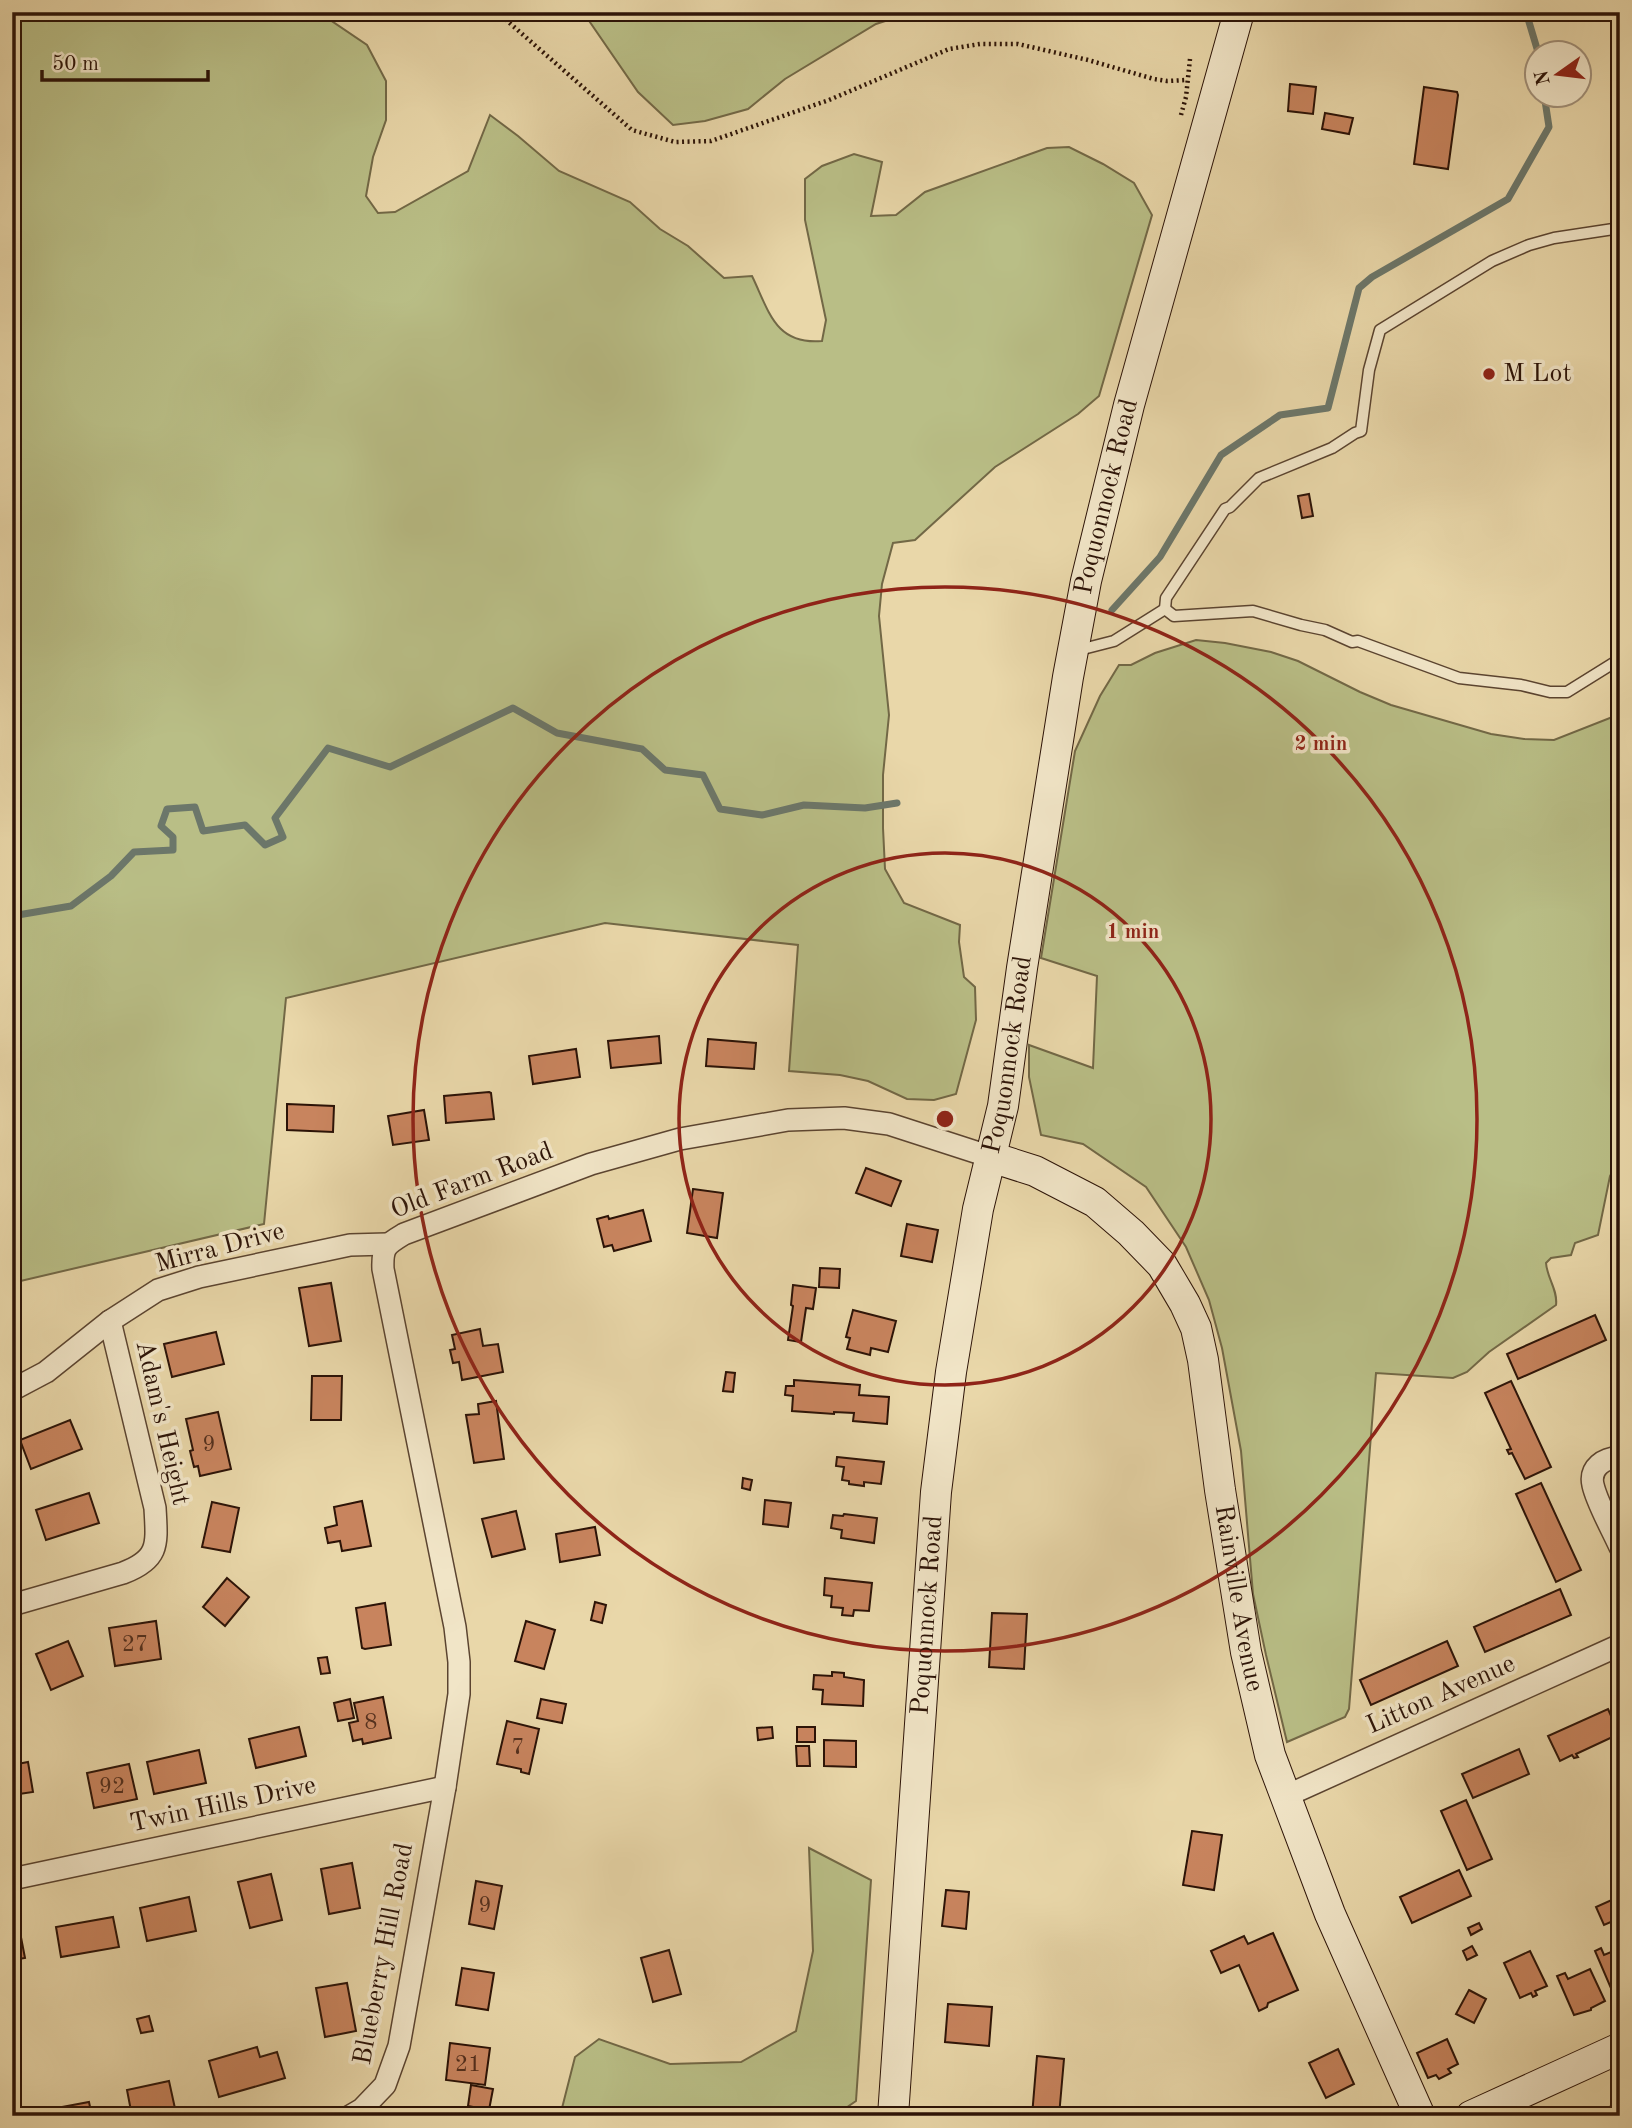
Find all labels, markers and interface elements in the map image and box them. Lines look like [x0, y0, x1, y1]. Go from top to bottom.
scale bar [42, 38, 208, 82]
north arrow [1524, 38, 1594, 108]
text: 50 m [52, 54, 99, 75]
text: N [1533, 68, 1555, 87]
place label: M Lot [1503, 361, 1571, 387]
marker: M Lot [1481, 366, 1497, 382]
street label: Poquonnock Road [1071, 396, 1143, 596]
text: 2 min [1295, 734, 1347, 755]
text: 1 min [1107, 922, 1159, 943]
street label: Poquonnock Road [979, 954, 1037, 1156]
centre of rings [933, 1107, 957, 1131]
street label: Old Farm Road [387, 1138, 557, 1224]
street label: Mirra Drive [153, 1218, 287, 1278]
street label: Adam's Height [130, 1338, 194, 1508]
house number: 9 [202, 1433, 216, 1456]
street label: Rainville Avenue [1210, 1503, 1268, 1694]
street label: Poquonnock Road [908, 1514, 947, 1716]
house number: 27 [122, 1633, 148, 1656]
street label: Litton Avenue [1363, 1651, 1519, 1739]
house number: 8 [364, 1711, 378, 1734]
house number: 7 [511, 1736, 525, 1759]
street label: Twin Hills Drive [128, 1773, 318, 1837]
house number: 92 [99, 1775, 125, 1798]
street label: Blueberry Hill Road [350, 1841, 418, 2067]
house number: 9 [478, 1894, 492, 1917]
house number: 21 [455, 2053, 481, 2076]

